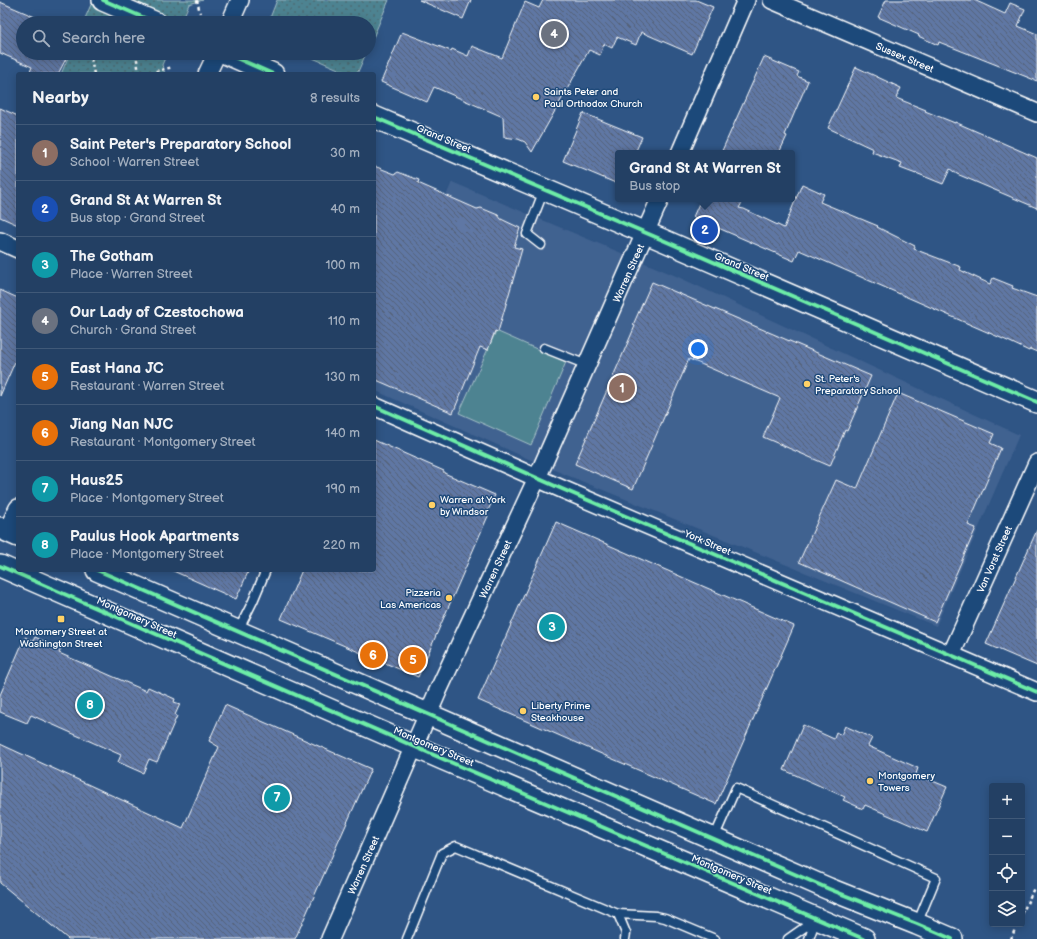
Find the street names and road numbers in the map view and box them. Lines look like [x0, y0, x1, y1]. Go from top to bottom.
street label: Sussex Street [874, 40, 935, 76]
street label: Grand Street [415, 122, 473, 156]
street label: Warren Street [611, 242, 647, 305]
street label: Grand Street [713, 250, 771, 284]
street label: Van Vorst Street [975, 524, 1015, 595]
street label: York Street [682, 527, 733, 558]
street label: Warren Street [477, 538, 515, 600]
street label: Montgomery Street [95, 595, 178, 641]
street label: Montgomery Street [392, 725, 476, 769]
street label: Warren Street [346, 834, 382, 897]
street label: Montgomery Street [690, 853, 774, 897]

